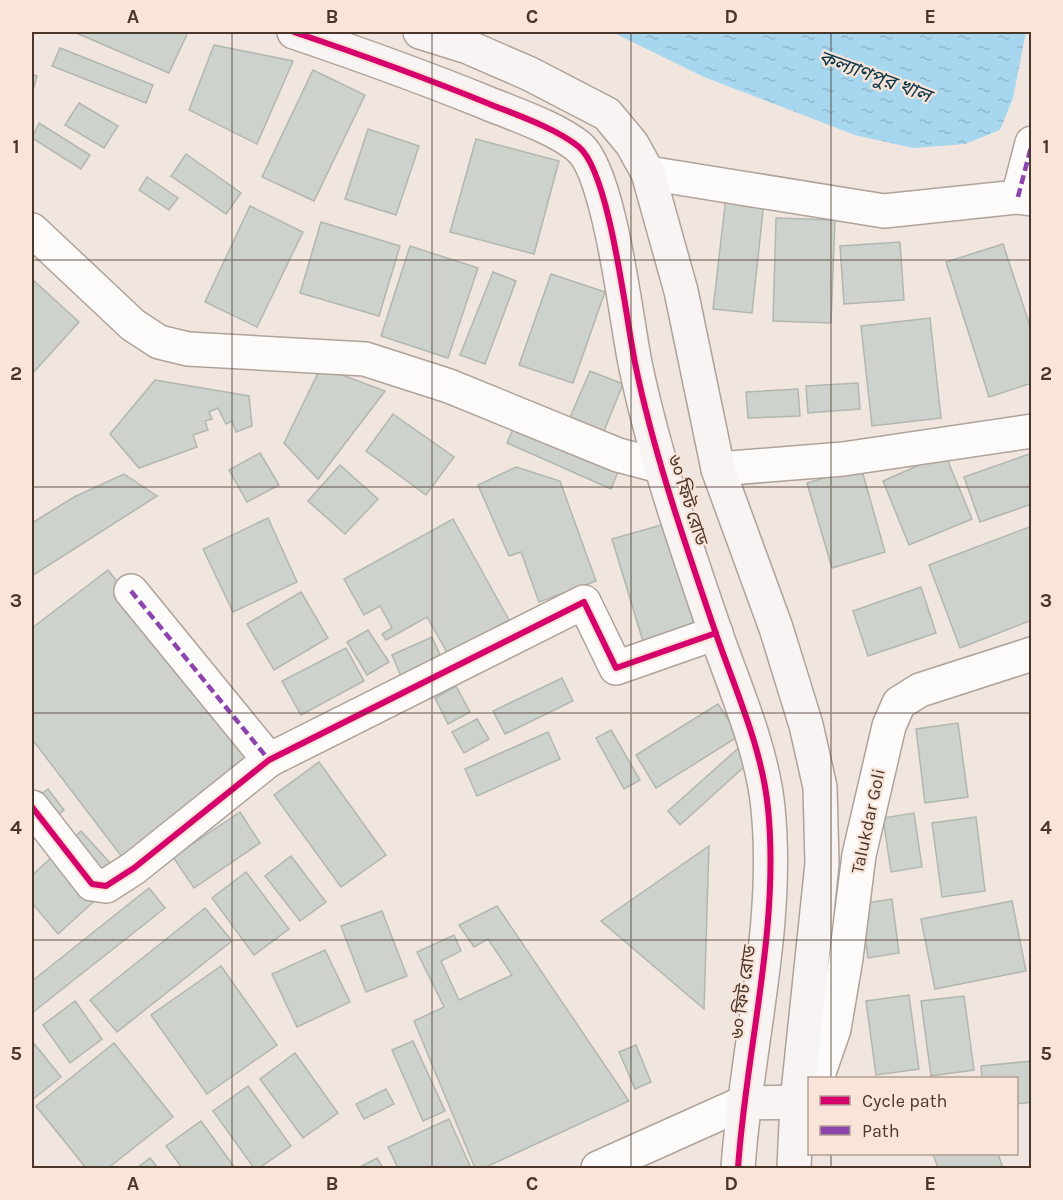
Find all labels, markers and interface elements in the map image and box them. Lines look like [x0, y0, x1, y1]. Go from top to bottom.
text: A [127, 5, 140, 28]
text: B [326, 5, 338, 28]
text: C [526, 5, 538, 28]
text: D [724, 5, 738, 28]
text: E [924, 5, 936, 28]
water label: কল্যাণপুর খাল [816, 46, 937, 109]
text: 1 [12, 135, 20, 158]
text: 1 [1042, 135, 1050, 158]
text: 2 [10, 362, 22, 385]
text: 2 [1040, 362, 1052, 385]
street label: ৬০ ফিট রোড [663, 452, 713, 548]
text: 3 [10, 589, 22, 612]
text: 3 [1040, 589, 1052, 612]
street label: Talukdar Goli [846, 767, 890, 875]
text: 4 [10, 816, 22, 839]
text: 4 [1040, 816, 1052, 839]
street label: ৬০ ফিট রোড [726, 944, 760, 1040]
text: 5 [10, 1042, 22, 1065]
text: 5 [1040, 1042, 1052, 1065]
legend [808, 1077, 1018, 1155]
text: Cycle path [862, 1090, 947, 1112]
text: Path [862, 1120, 900, 1142]
text: A [127, 1172, 140, 1195]
text: B [326, 1172, 338, 1195]
text: C [526, 1172, 538, 1195]
text: D [724, 1172, 738, 1195]
text: E [924, 1172, 936, 1195]

